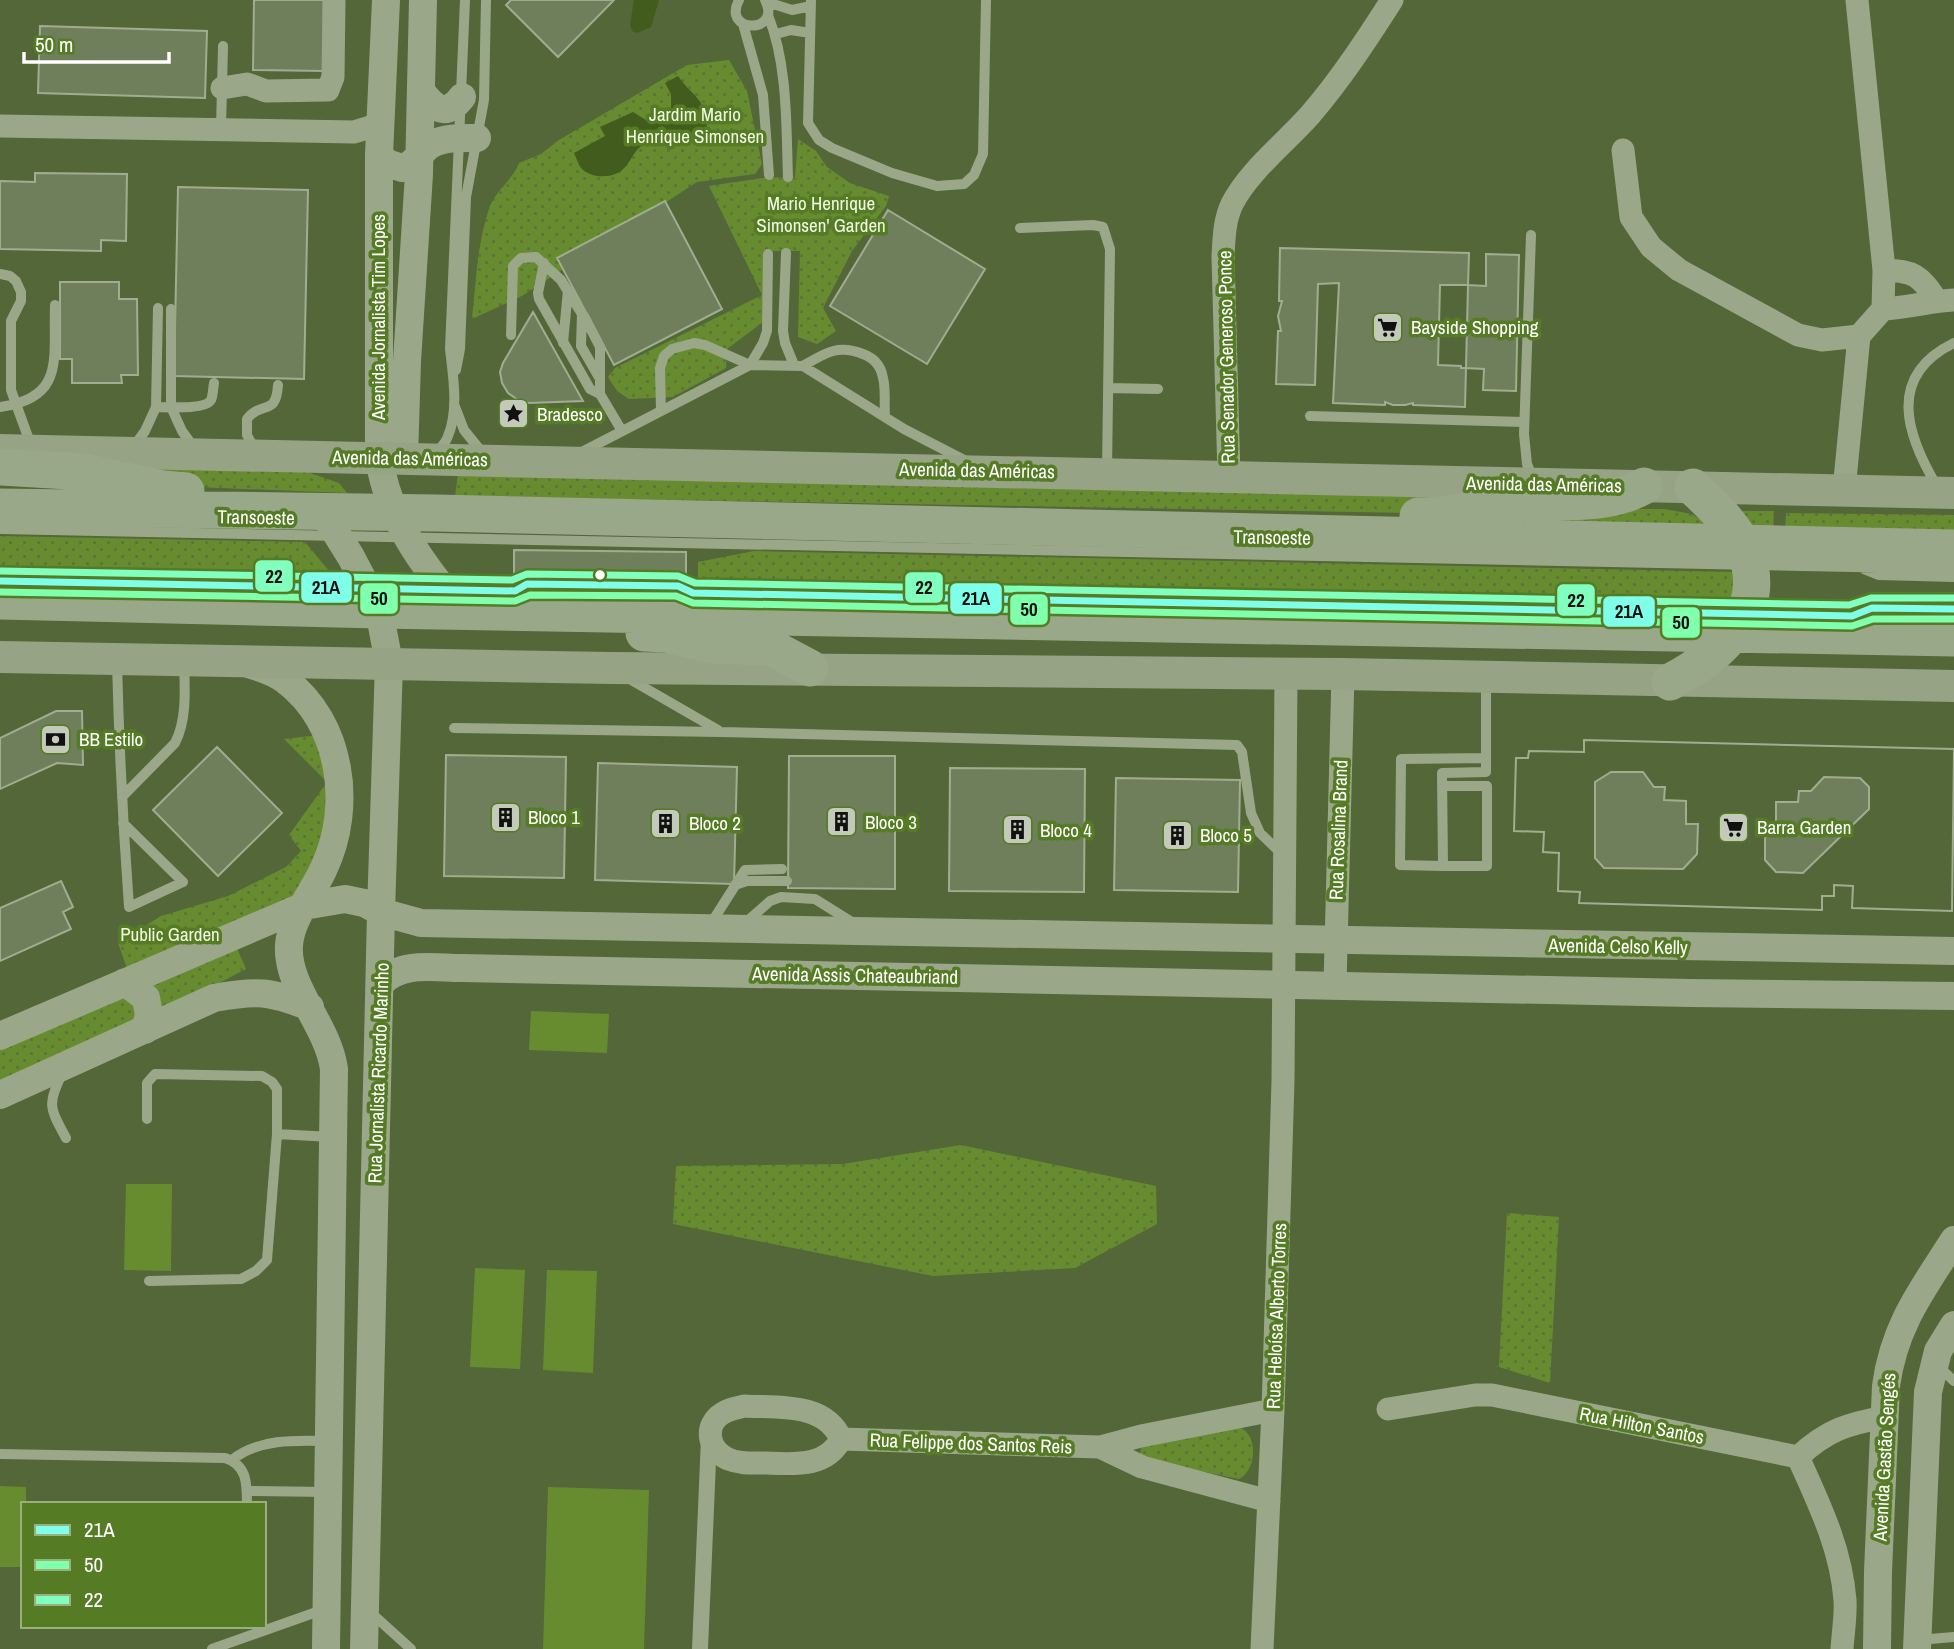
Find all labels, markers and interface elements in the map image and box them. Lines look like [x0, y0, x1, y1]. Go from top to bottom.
scale bar [24, 21, 170, 65]
text: 50 m [35, 30, 73, 59]
park label: Jardim Mario Henrique Simonsen [626, 101, 764, 149]
park label: Mario Henrique Simonsen' Garden [756, 190, 886, 238]
street label: Avenida Jornalista Tim Lopes [365, 214, 391, 421]
street label: Rua Senador Generoso Ponce [1211, 250, 1241, 464]
supermarket icon: Bayside Shopping [1371, 310, 1405, 344]
place label: Bayside Shopping [1411, 314, 1539, 340]
place icon: Bradesco [497, 397, 531, 431]
place label: Bradesco [537, 401, 603, 427]
street label: Avenida das Américas [331, 444, 488, 472]
street label: Avenida das Américas [898, 456, 1055, 484]
street label: Avenida das Américas [1465, 470, 1622, 498]
street label: Transoeste [217, 503, 295, 531]
street label: Transoeste [1233, 523, 1311, 551]
line badge: 22 [254, 559, 294, 593]
text: 22 [265, 563, 283, 589]
unlabelled marker [593, 568, 607, 582]
line badge: 21A [300, 571, 353, 604]
line badge: 22 [904, 571, 944, 604]
text: 21A [312, 574, 341, 600]
text: 22 [915, 574, 933, 600]
line badge: 50 [359, 582, 399, 615]
line badge: 21A [949, 582, 1003, 615]
line badge: 22 [1556, 583, 1596, 617]
text: 50 [370, 585, 388, 611]
text: 21A [962, 585, 991, 611]
text: 22 [1567, 587, 1585, 613]
line badge: 50 [1009, 593, 1049, 626]
line badge: 21A [1602, 595, 1656, 628]
text: 50 [1020, 596, 1038, 622]
text: 21A [1615, 598, 1644, 624]
line badge: 50 [1661, 606, 1701, 639]
text: 50 [1672, 609, 1690, 635]
bank icon: BB Estilo [39, 722, 73, 756]
place label: BB Estilo [79, 726, 143, 752]
street label: Rua Rosalina Brand [1323, 759, 1353, 901]
building icon: Bloco 1 [488, 800, 522, 834]
place label: Bloco 1 [528, 804, 580, 830]
building icon: Bloco 3 [825, 805, 859, 839]
building icon: Bloco 2 [649, 806, 683, 840]
place label: Bloco 3 [865, 809, 917, 835]
place label: Bloco 2 [689, 810, 741, 836]
supermarket icon: Barra Garden [1717, 810, 1751, 844]
building icon: Bloco 4 [1000, 813, 1034, 847]
place label: Barra Garden [1757, 814, 1851, 840]
place label: Bloco 4 [1040, 817, 1092, 843]
building icon: Bloco 5 [1160, 818, 1194, 852]
place label: Bloco 5 [1200, 822, 1252, 848]
park label: Public Garden [120, 921, 220, 947]
street label: Avenida Celso Kelly [1547, 932, 1688, 960]
street label: Avenida Assis Chateaubriand [751, 960, 958, 990]
street label: Rua Jornalista Ricardo Marinho [361, 962, 395, 1184]
street label: Rua Heloísa Alberto Torres [1260, 1222, 1292, 1409]
street label: Avenida Gastão Sengés [1867, 1372, 1901, 1543]
street label: Rua Hilton Santos [1577, 1400, 1707, 1450]
street label: Rua Felippe dos Santos Reis [869, 1426, 1073, 1460]
legend [21, 1502, 266, 1628]
text: 21A [84, 1515, 115, 1544]
text: 50 [84, 1550, 103, 1579]
text: 22 [84, 1585, 103, 1614]

